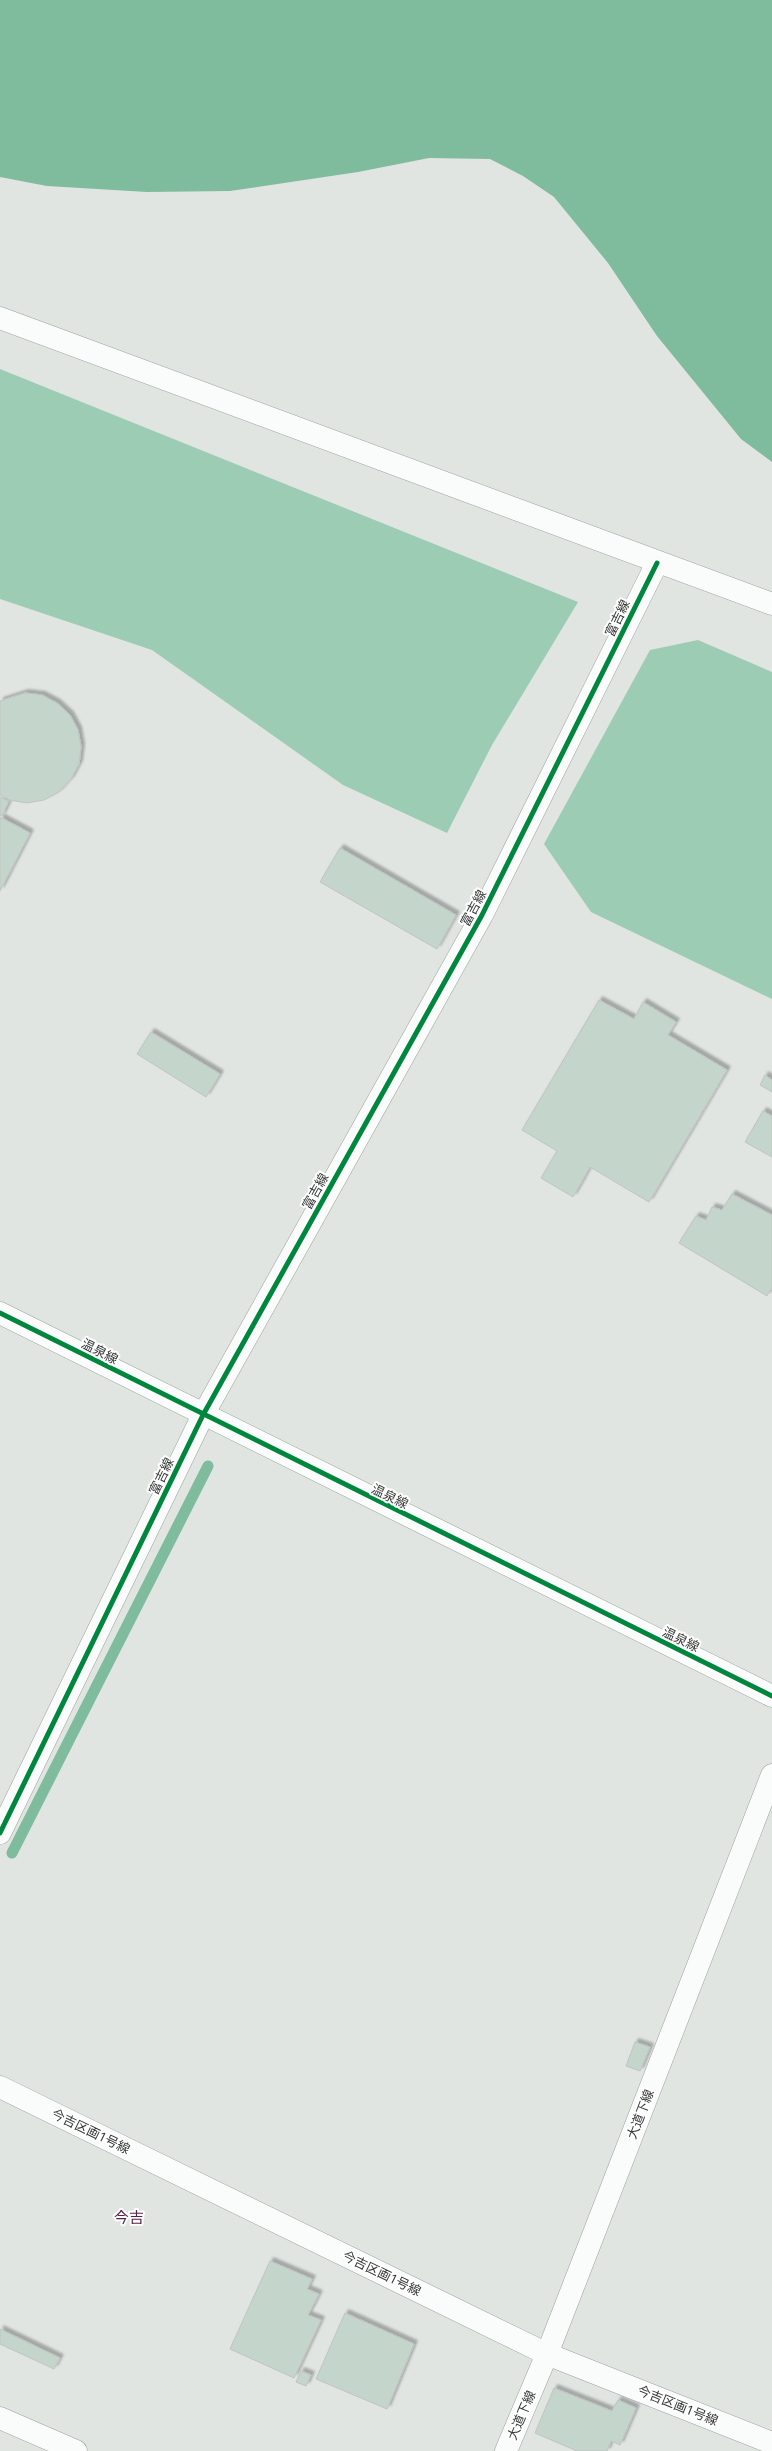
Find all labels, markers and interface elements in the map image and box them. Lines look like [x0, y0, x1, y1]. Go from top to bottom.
street label: 富吉線 [600, 597, 634, 639]
street label: 富吉線 [456, 887, 490, 929]
street label: 富吉線 [298, 1170, 332, 1212]
street label: 温泉線 [79, 1334, 121, 1368]
street label: 富吉線 [144, 1455, 178, 1497]
street label: 温泉線 [369, 1479, 411, 1513]
street label: 温泉線 [660, 1622, 702, 1656]
street label: 大道下線 [622, 2086, 658, 2142]
street label: 今吉区画1号線 [49, 2104, 133, 2158]
district label: 今吉 [114, 2207, 144, 2227]
street label: 今吉区画1号線 [340, 2246, 424, 2300]
street label: 今吉区画1号線 [635, 2381, 721, 2429]
street label: 大道下線 [503, 2388, 539, 2442]

